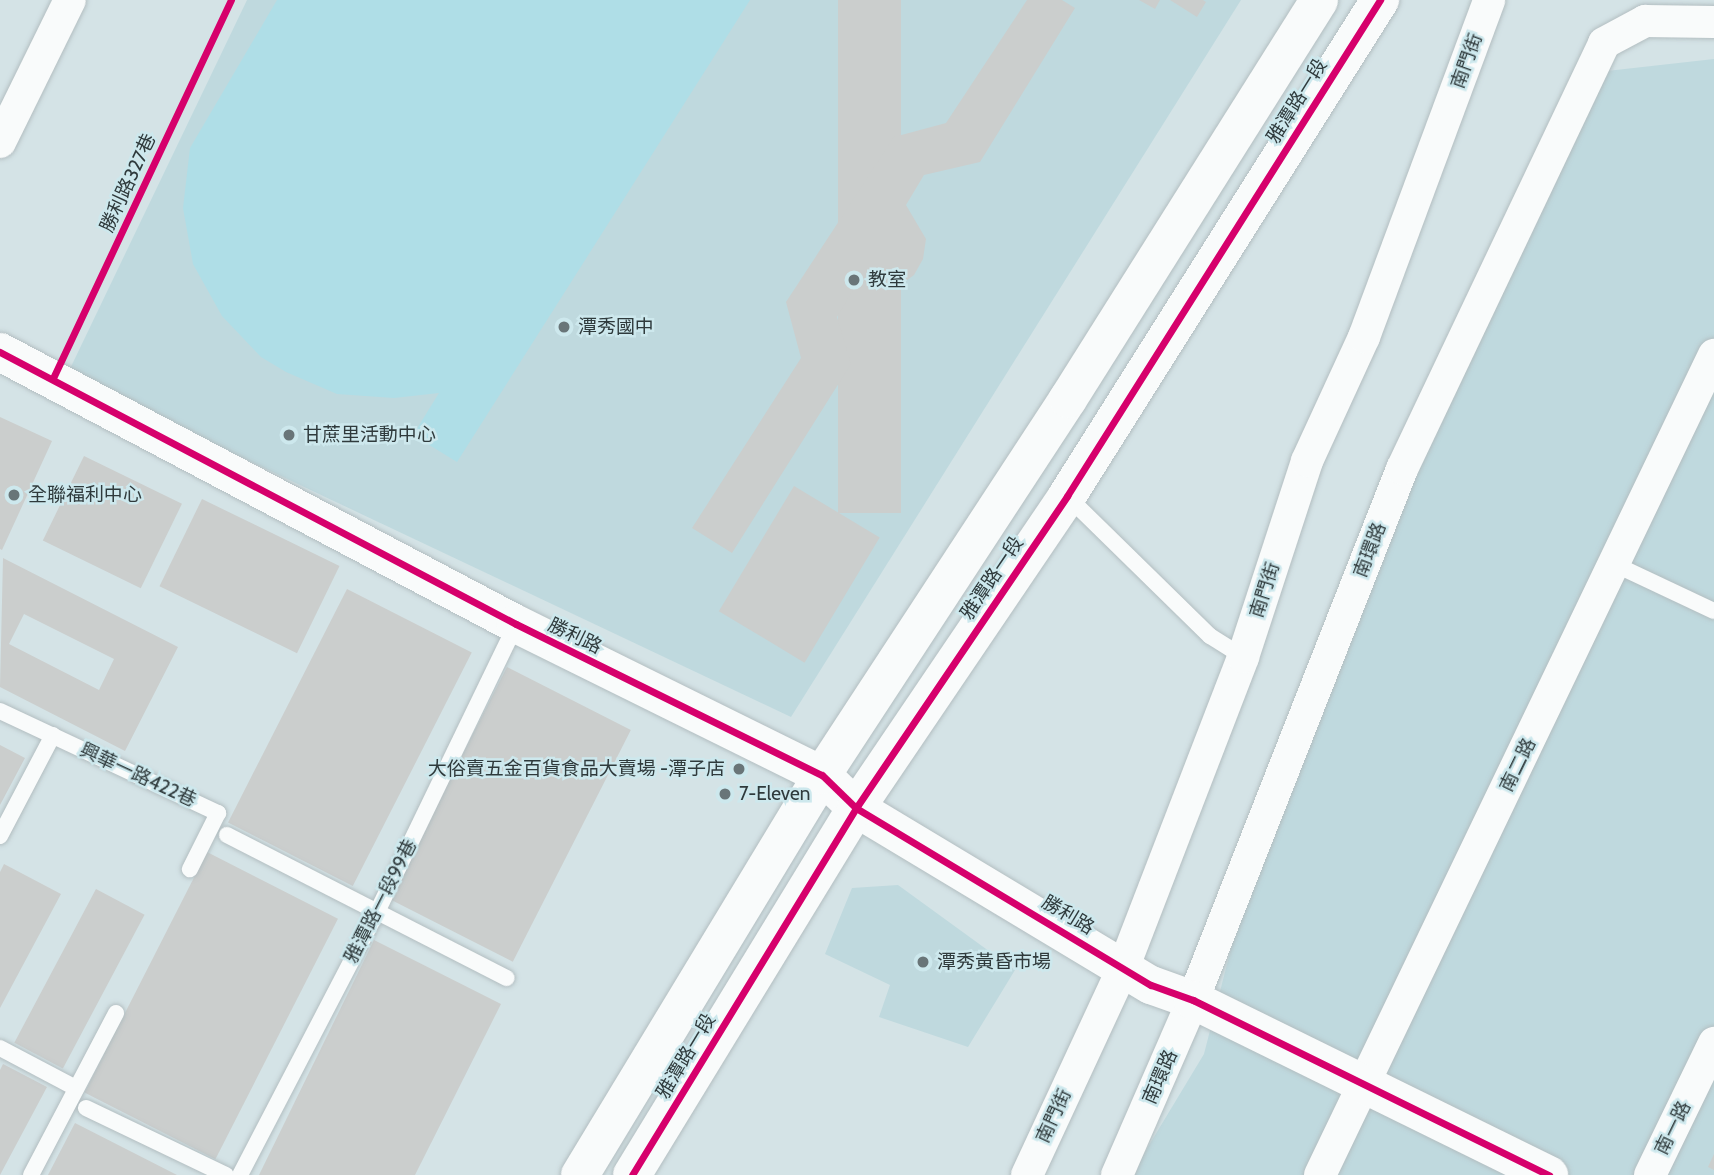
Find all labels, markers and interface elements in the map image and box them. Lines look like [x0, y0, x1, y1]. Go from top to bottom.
street label: 南門街 [1447, 30, 1487, 92]
street label: 雅潭路一段 [1262, 55, 1332, 147]
street label: 勝利路327巷 [95, 130, 161, 236]
place label: 教室 [868, 269, 906, 291]
marker: 教室 [846, 272, 862, 288]
place label: 潭秀國中 [578, 316, 654, 338]
marker: 潭秀國中 [556, 319, 572, 335]
place label: 甘蔗里活動中心 [303, 424, 436, 446]
marker: 甘蔗里活動中心 [281, 427, 297, 443]
place label: 全聯福利中心 [28, 484, 142, 506]
marker: 全聯福利中心 [6, 487, 22, 503]
street label: 南環路 [1349, 519, 1391, 581]
street label: 雅潭路一段 [956, 532, 1028, 624]
street label: 南門街 [1245, 559, 1285, 621]
street label: 勝利路 [544, 613, 606, 659]
street label: 南二路 [1495, 734, 1541, 796]
street label: 興華一路422巷 [76, 738, 200, 812]
place label: 大俗賣五金百貨食品大賣場 -潭子店 [428, 758, 725, 780]
marker: 大俗賣五金百貨食品大賣場 -潭子店 [731, 761, 747, 777]
place label: 7-Eleven [739, 783, 810, 805]
marker: 7-Eleven [717, 786, 733, 802]
street label: 雅潭路一段99巷 [340, 835, 422, 967]
street label: 勝利路 [1038, 891, 1098, 939]
place label: 潭秀黃昏市場 [937, 951, 1051, 973]
marker: 潭秀黃昏市場 [915, 954, 931, 970]
street label: 雅潭路一段 [652, 1009, 720, 1103]
street label: 南環路 [1138, 1046, 1182, 1108]
street label: 南門街 [1032, 1085, 1076, 1147]
street label: 南一路 [1650, 1097, 1696, 1159]

